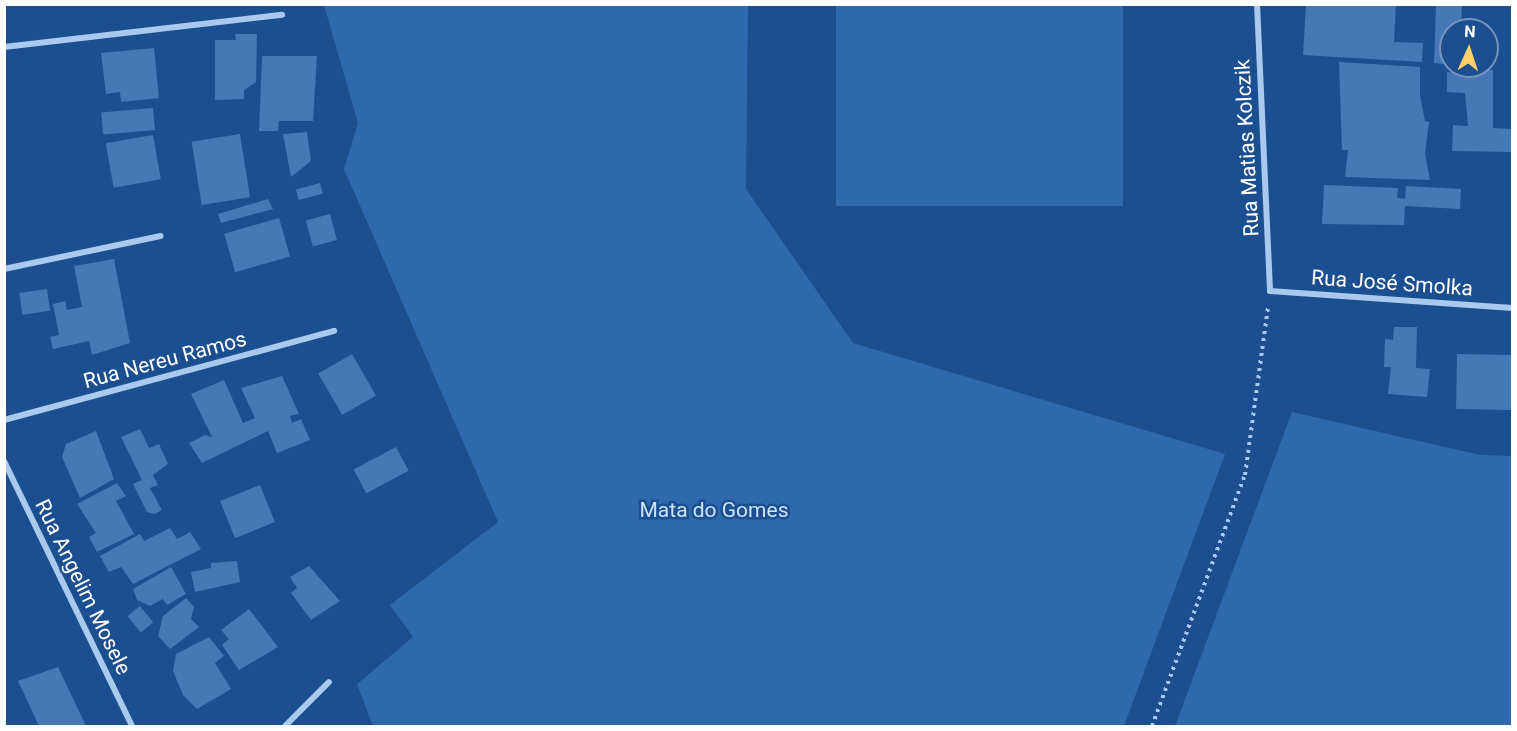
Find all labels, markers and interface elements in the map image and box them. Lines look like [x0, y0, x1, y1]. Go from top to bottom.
north arrow [1439, 18, 1499, 78]
text: N [1464, 22, 1476, 41]
street label: Rua Matias Kolczik [1230, 59, 1264, 237]
street label: Rua José Smolka [1310, 265, 1474, 301]
street label: Rua Nereu Ramos [81, 326, 249, 394]
street label: Rua Angelim Mosele [30, 495, 136, 679]
park label: Mata do Gomes [640, 497, 788, 523]

